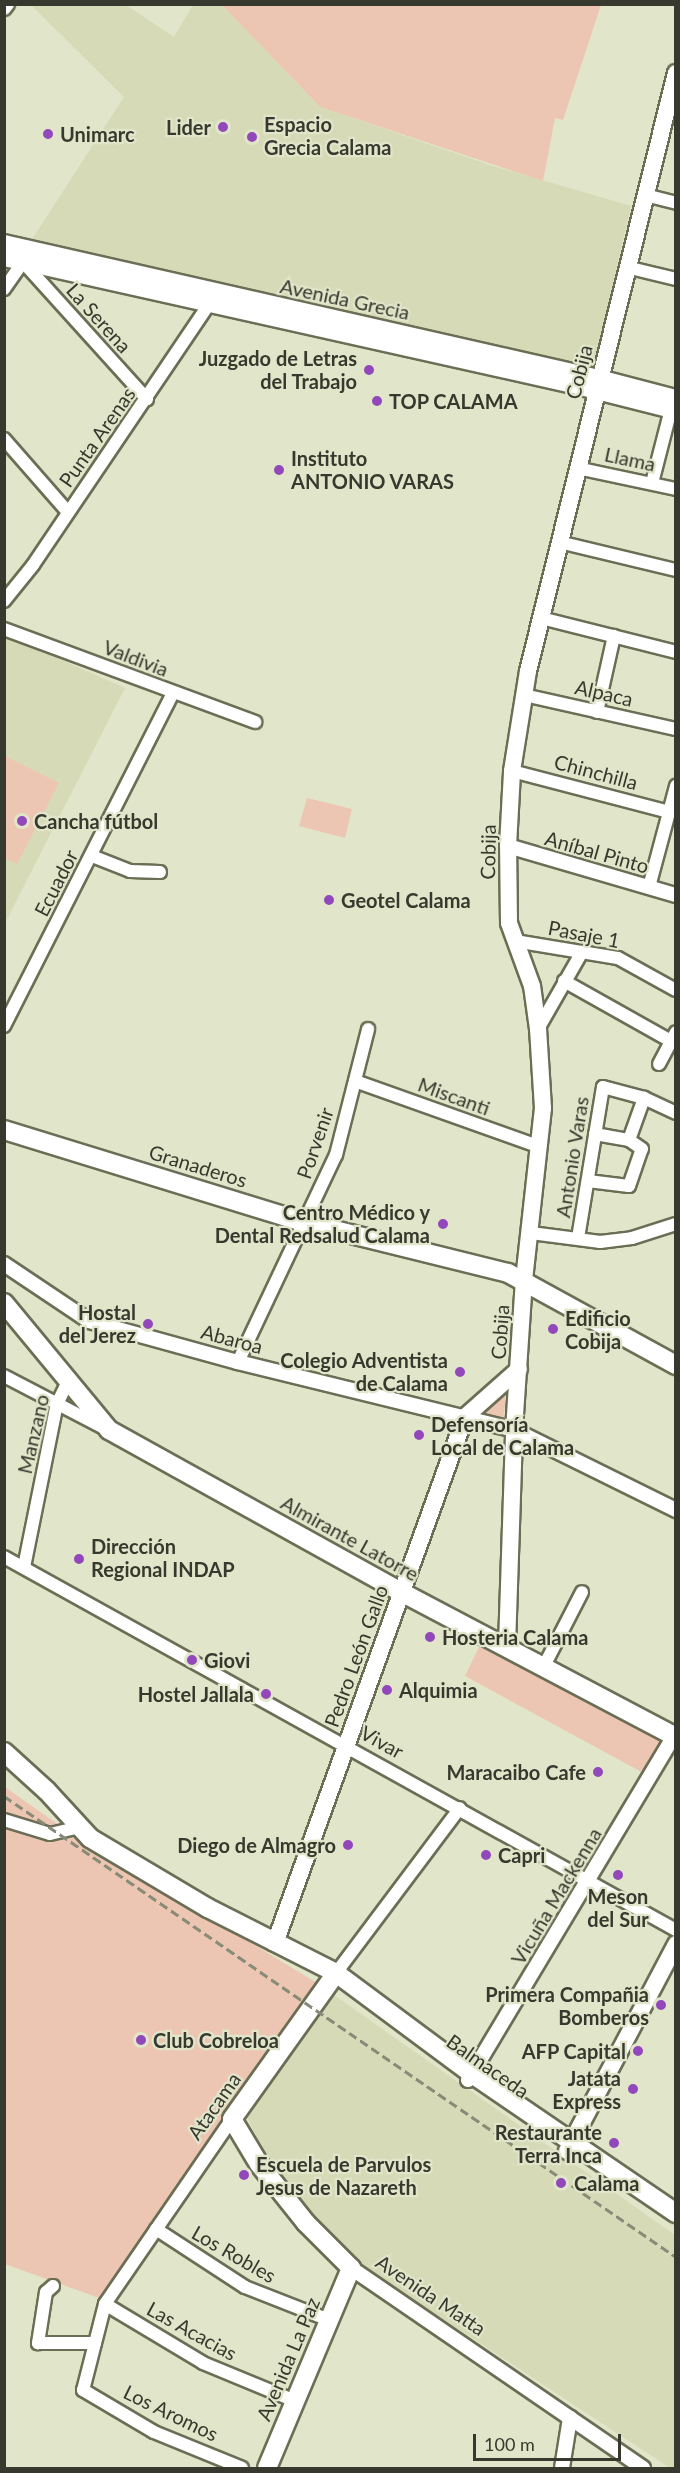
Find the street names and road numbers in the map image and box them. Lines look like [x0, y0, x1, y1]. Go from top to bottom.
street label: Avenida Grecia [278, 274, 412, 324]
street label: La Serena [62, 278, 136, 358]
street label: Cobija [561, 342, 597, 402]
street label: Punta Arenas [54, 382, 140, 492]
street label: Llama [602, 442, 658, 476]
street label: Valdivia [100, 635, 172, 681]
street label: Alpaca [573, 675, 635, 711]
street label: Chinchilla [552, 749, 640, 795]
street label: Cobija [476, 824, 500, 880]
street label: Aníbal Pinto [542, 826, 652, 878]
street label: Ecuador [29, 846, 83, 920]
street label: Pasaje 1 [546, 915, 622, 953]
street label: Miscanti [415, 1072, 493, 1120]
street label: Antonio Varas [551, 1094, 593, 1220]
street label: Porvenir [292, 1104, 338, 1182]
street label: Granaderos [146, 1140, 250, 1192]
street label: Cobija [486, 1304, 514, 1360]
street label: Abaroa [199, 1319, 265, 1359]
street label: Manzano [12, 1392, 54, 1476]
street label: Almirante Latorre [277, 1490, 423, 1586]
street label: Pedro León Gallo [319, 1582, 393, 1730]
street label: Vivar [356, 1720, 408, 1764]
street label: Vicuña Mackenna [506, 1823, 606, 1969]
street label: Balmaceda [442, 2029, 534, 2103]
street label: Atacama [182, 2068, 246, 2144]
street label: Los Robles [188, 2220, 280, 2288]
street label: Avenida Matta [372, 2249, 490, 2341]
street label: Avenida La Paz [251, 2294, 325, 2424]
street label: Las Acacias [143, 2296, 241, 2366]
street label: Los Aromos [120, 2380, 222, 2446]

